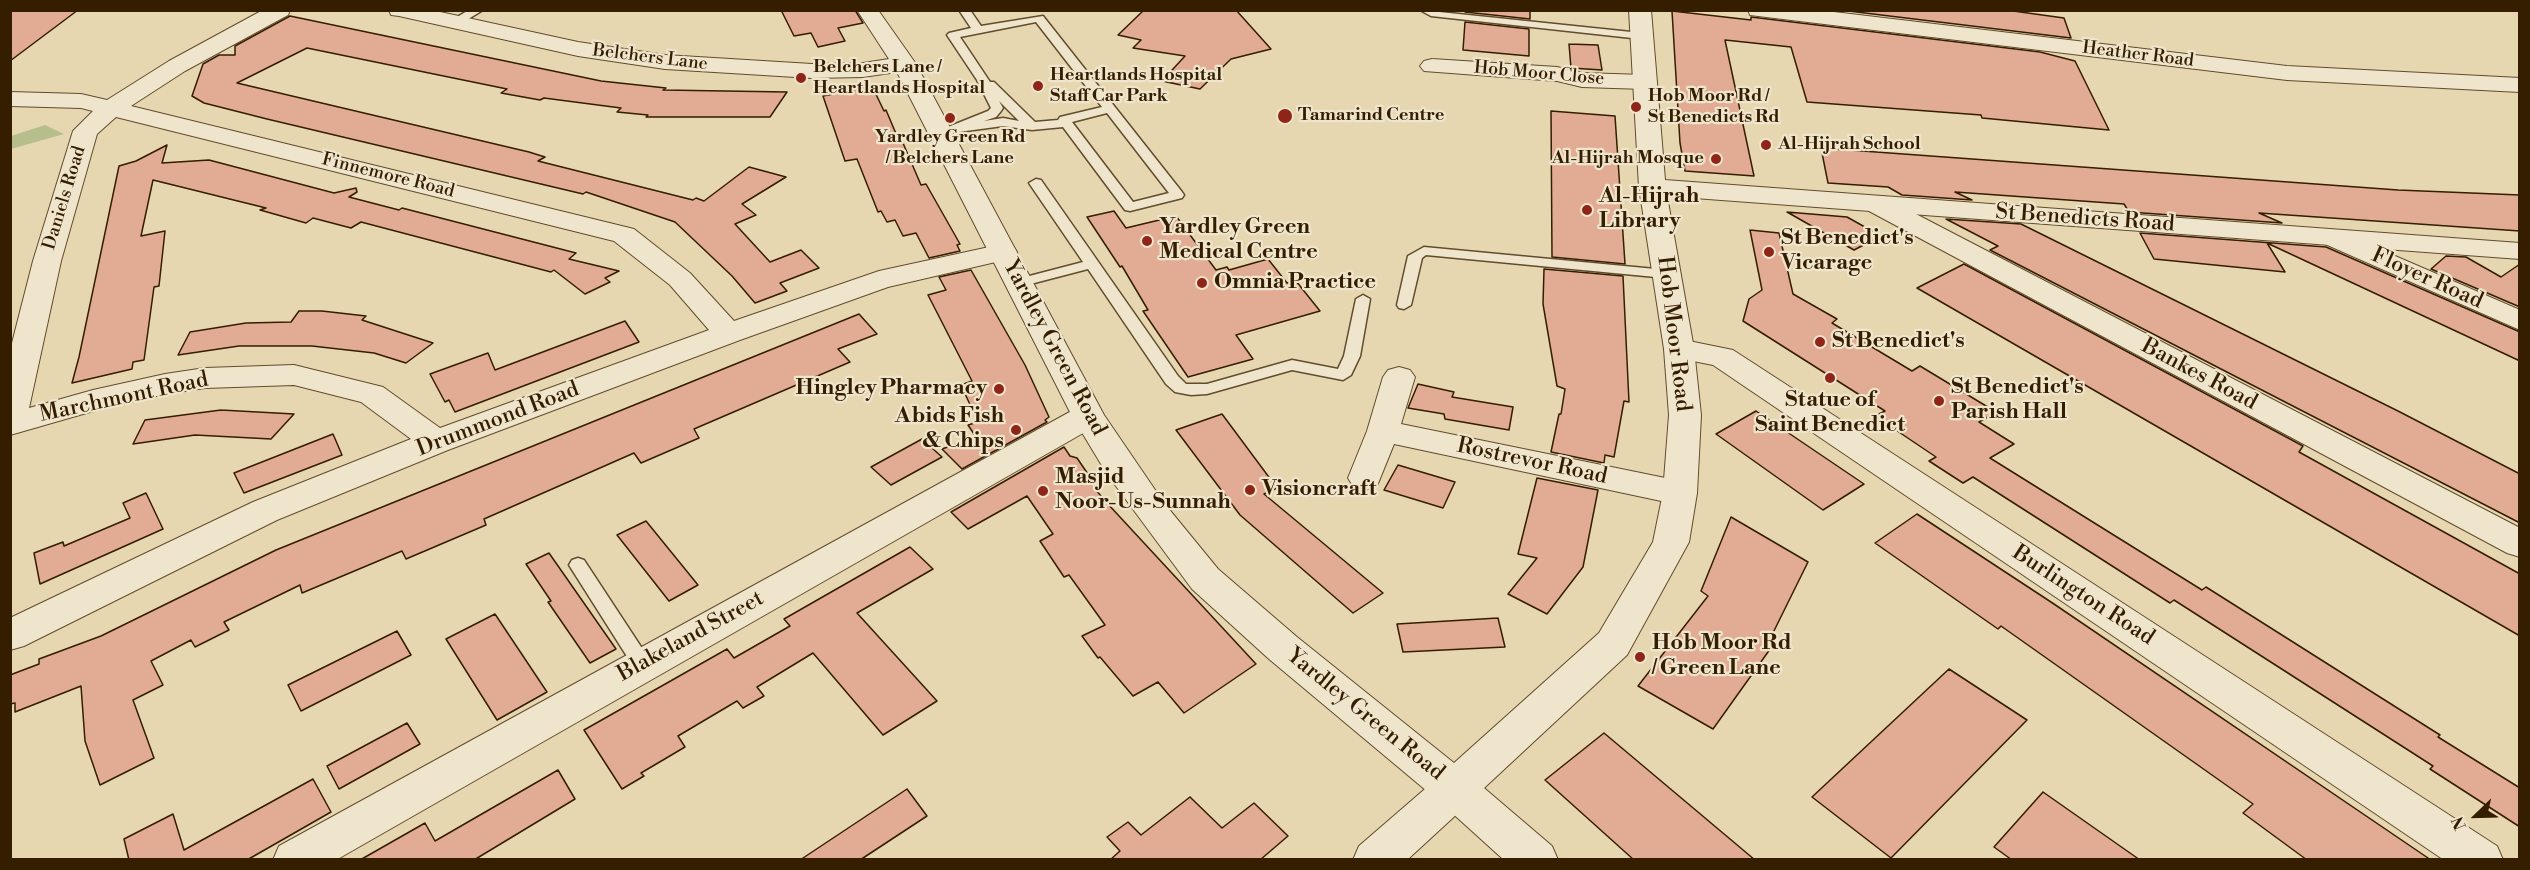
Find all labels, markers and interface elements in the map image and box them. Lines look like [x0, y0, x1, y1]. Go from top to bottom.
street label: Heather Road [2081, 37, 2195, 73]
street label: Belchers Lane [591, 40, 709, 76]
place label: Belchers Lane / Heartlands Hospital [813, 57, 985, 100]
street label: Hob Moor Close [1473, 58, 1605, 90]
place label: Heartlands Hospital Staff Car Park [1050, 65, 1222, 107]
marker: Belchers Lane / Heartlands Hospital [794, 71, 808, 85]
marker: Heartlands Hospital Staff Car Park [1031, 79, 1045, 93]
place label: Hob Moor Rd / St Benedicts Rd [1648, 86, 1780, 128]
marker: Hob Moor Rd / St Benedicts Rd [1629, 100, 1643, 114]
place label: Tamarind Centre [1298, 105, 1445, 127]
marker: Tamarind Centre [1276, 107, 1294, 125]
marker: Yardley Green Rd / Belchers Lane [943, 111, 957, 125]
place label: Yardley Green Rd / Belchers Lane [874, 127, 1026, 170]
place label: Al-Hijrah School [1778, 134, 1921, 156]
marker: Al-Hijrah School [1759, 138, 1773, 152]
street label: Daniels Road [39, 143, 91, 253]
place label: Al-Hijrah Mosque [1552, 148, 1704, 170]
street label: Finnemore Road [319, 149, 457, 203]
marker: Al-Hijrah Mosque [1709, 152, 1723, 166]
place label: Al-Hijrah Library [1599, 184, 1699, 236]
street label: St Benedicts Road [1995, 200, 2175, 238]
marker: Al-Hijrah Library [1580, 203, 1594, 217]
place label: Yardley Green Medical Centre [1159, 215, 1318, 266]
place label: St Benedict's Vicarage [1781, 226, 1914, 278]
marker: Yardley Green Medical Centre [1140, 234, 1154, 248]
street label: Floyer Road [2367, 243, 2487, 315]
marker: St Benedict's Vicarage [1762, 245, 1776, 259]
street label: Hob Moor Road [1650, 255, 1696, 413]
street label: Yardley Green Road [996, 256, 1112, 440]
place label: Omnia Practice [1214, 270, 1376, 296]
marker: Omnia Practice [1195, 276, 1209, 290]
place label: St Benedict's [1832, 329, 1965, 355]
street label: Bankes Road [2137, 333, 2261, 417]
marker: St Benedict's [1813, 335, 1827, 349]
street label: Marchmont Road [37, 367, 211, 429]
marker: Statue of Saint Benedict [1823, 371, 1837, 385]
place label: St Benedict's Parish Hall [1951, 375, 2084, 427]
place label: Hingley Pharmacy [795, 376, 987, 402]
street label: Drummond Road [413, 377, 583, 463]
marker: Hingley Pharmacy [992, 382, 1006, 396]
place label: Statue of Saint Benedict [1755, 388, 1905, 440]
marker: St Benedict's Parish Hall [1932, 394, 1946, 408]
place label: Abids Fish & Chips [895, 404, 1004, 456]
marker: Abids Fish & Chips [1009, 423, 1023, 437]
street label: Rostrevor Road [1454, 433, 1610, 491]
place label: Masjid Noor-Us-Sunnah [1055, 465, 1231, 516]
place label: Visioncraft [1262, 477, 1376, 503]
marker: Visioncraft [1243, 483, 1257, 497]
marker: Masjid Noor-Us-Sunnah [1036, 484, 1050, 498]
street label: Burlington Road [2007, 540, 2159, 652]
street label: Blakeland Street [613, 586, 769, 688]
place label: Hob Moor Rd / Green Lane [1652, 631, 1792, 682]
street label: Yardley Green Road [1281, 643, 1449, 787]
marker: Hob Moor Rd / Green Lane [1633, 650, 1647, 664]
north arrow [2446, 786, 2506, 846]
text: N [2448, 813, 2471, 833]

